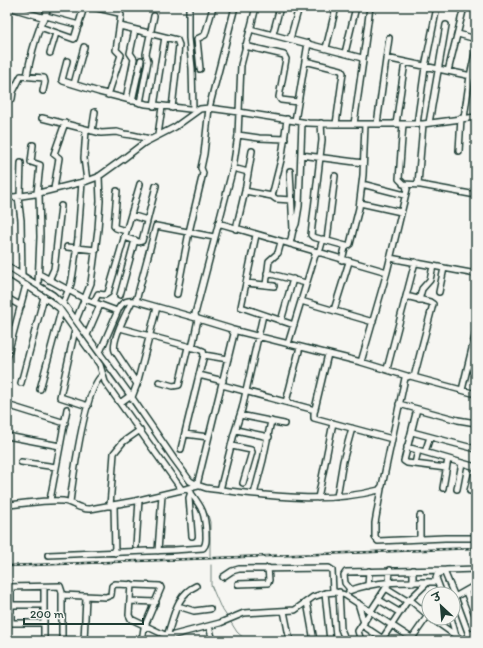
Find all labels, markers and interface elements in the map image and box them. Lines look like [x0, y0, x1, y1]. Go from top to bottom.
north arrow [421, 586, 461, 626]
text: उ [430, 589, 444, 605]
scale bar [24, 600, 143, 626]
text: 200 m [30, 607, 64, 621]

